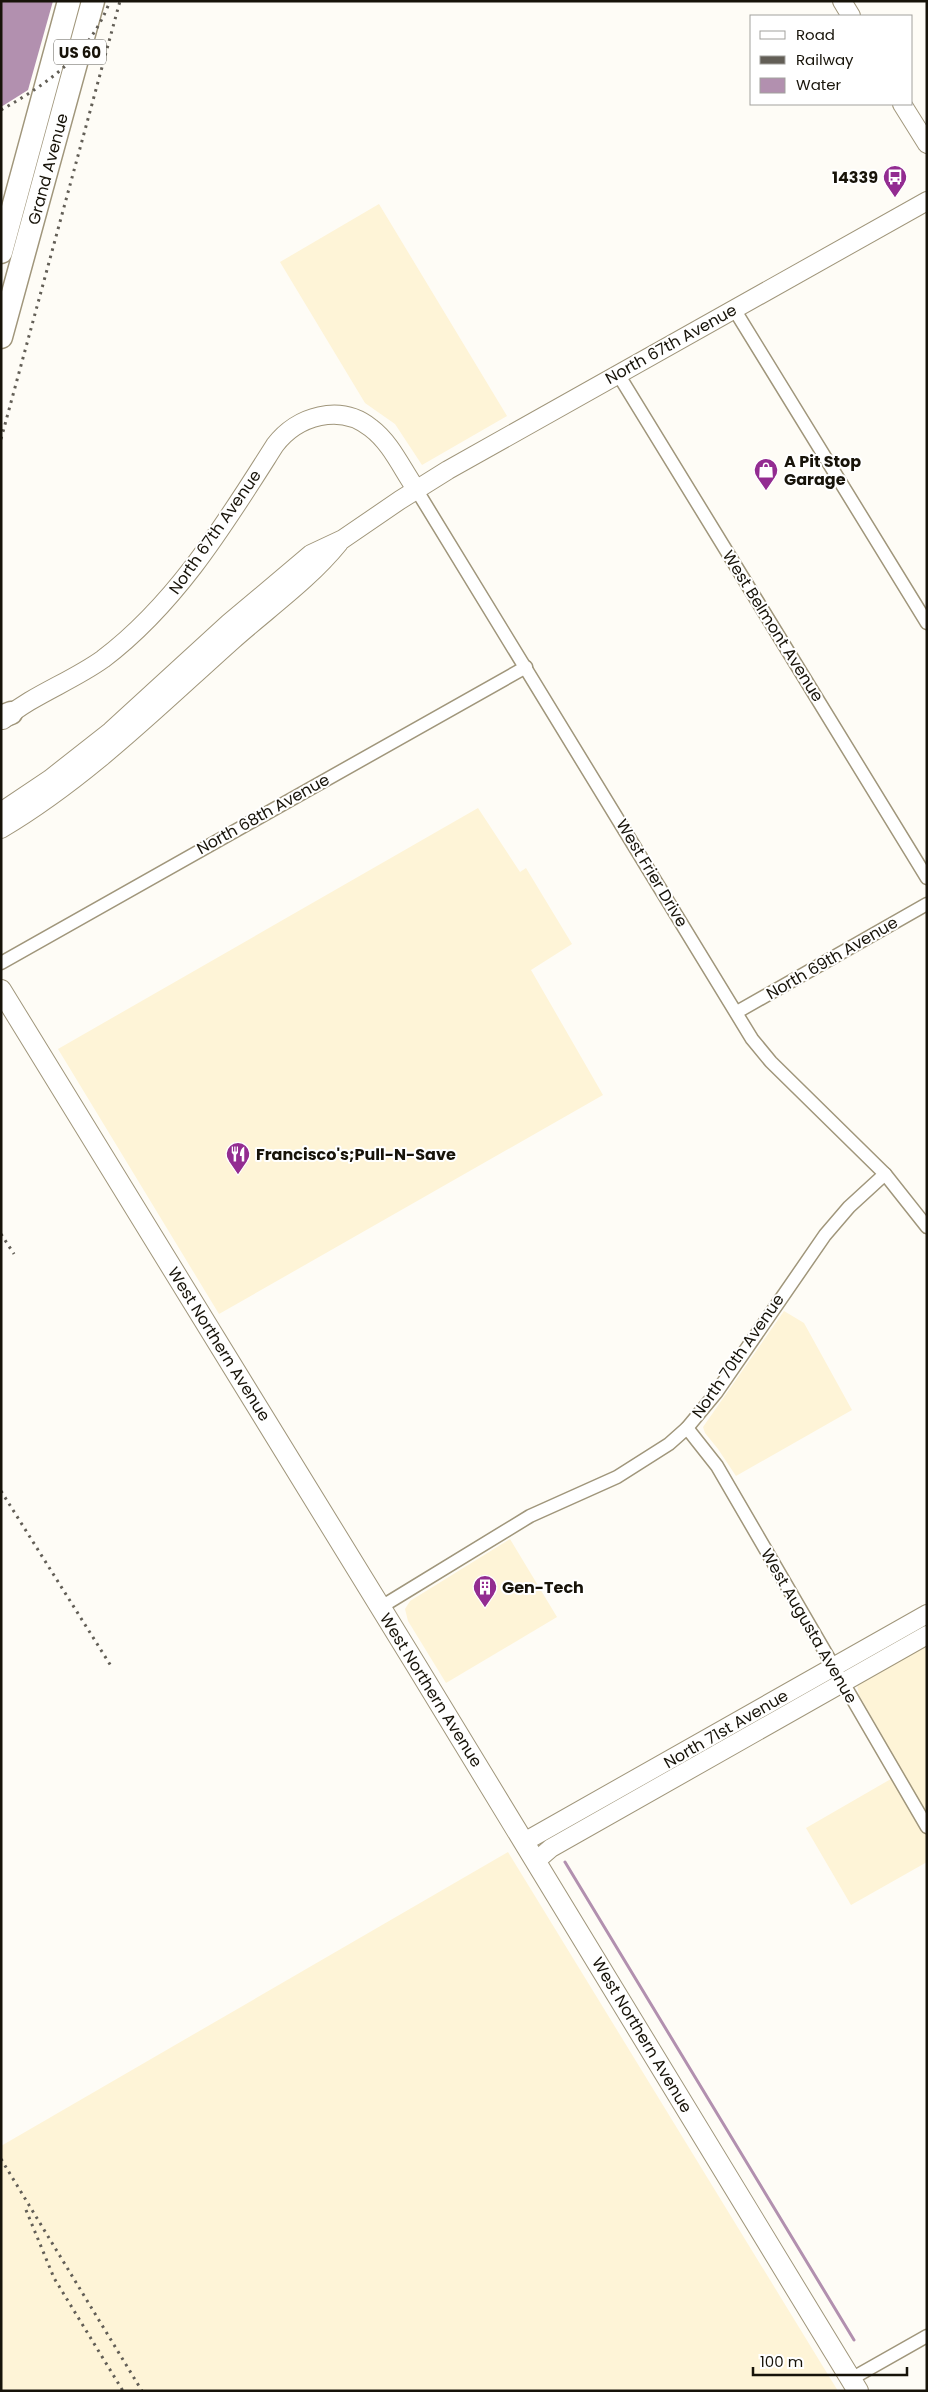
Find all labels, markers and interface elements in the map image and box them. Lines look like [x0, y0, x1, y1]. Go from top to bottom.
legend [750, 15, 913, 105]
text: Road [796, 24, 835, 45]
road number: US 60 [54, 40, 106, 64]
text: Railway [796, 49, 854, 70]
text: Water [796, 74, 842, 95]
street label: Grand Avenue [22, 111, 74, 227]
bus stop icon: 14339 [882, 164, 908, 198]
place label: 14339 [832, 166, 878, 189]
street label: North 67th Avenue [601, 298, 741, 390]
place label: A Pit Stop Garage [784, 450, 861, 491]
shop icon: A Pit Stop Garage [753, 457, 779, 491]
street label: North 67th Avenue [163, 465, 267, 599]
street label: West Belmont Avenue [717, 546, 829, 706]
street label: North 68th Avenue [192, 768, 334, 860]
street label: West Frier Drive [611, 815, 693, 931]
street label: North 69th Avenue [762, 911, 902, 1005]
restaurant icon: Francisco's;Pull-N-Save [225, 1141, 251, 1175]
place label: Francisco's;Pull-N-Save [256, 1143, 456, 1166]
street label: West Northern Avenue [162, 1262, 276, 1426]
street label: North 70th Avenue [686, 1289, 790, 1423]
street label: West Augusta Avenue [755, 1544, 863, 1708]
building icon: Gen-Tech [472, 1574, 498, 1608]
place label: Gen-Tech [502, 1576, 584, 1599]
street label: West Northern Avenue [374, 1608, 488, 1772]
street label: North 71st Avenue [660, 1684, 793, 1774]
street label: West Northern Avenue [586, 1953, 698, 2117]
scale bar [753, 2344, 907, 2376]
text: 100 m [760, 2351, 803, 2372]

